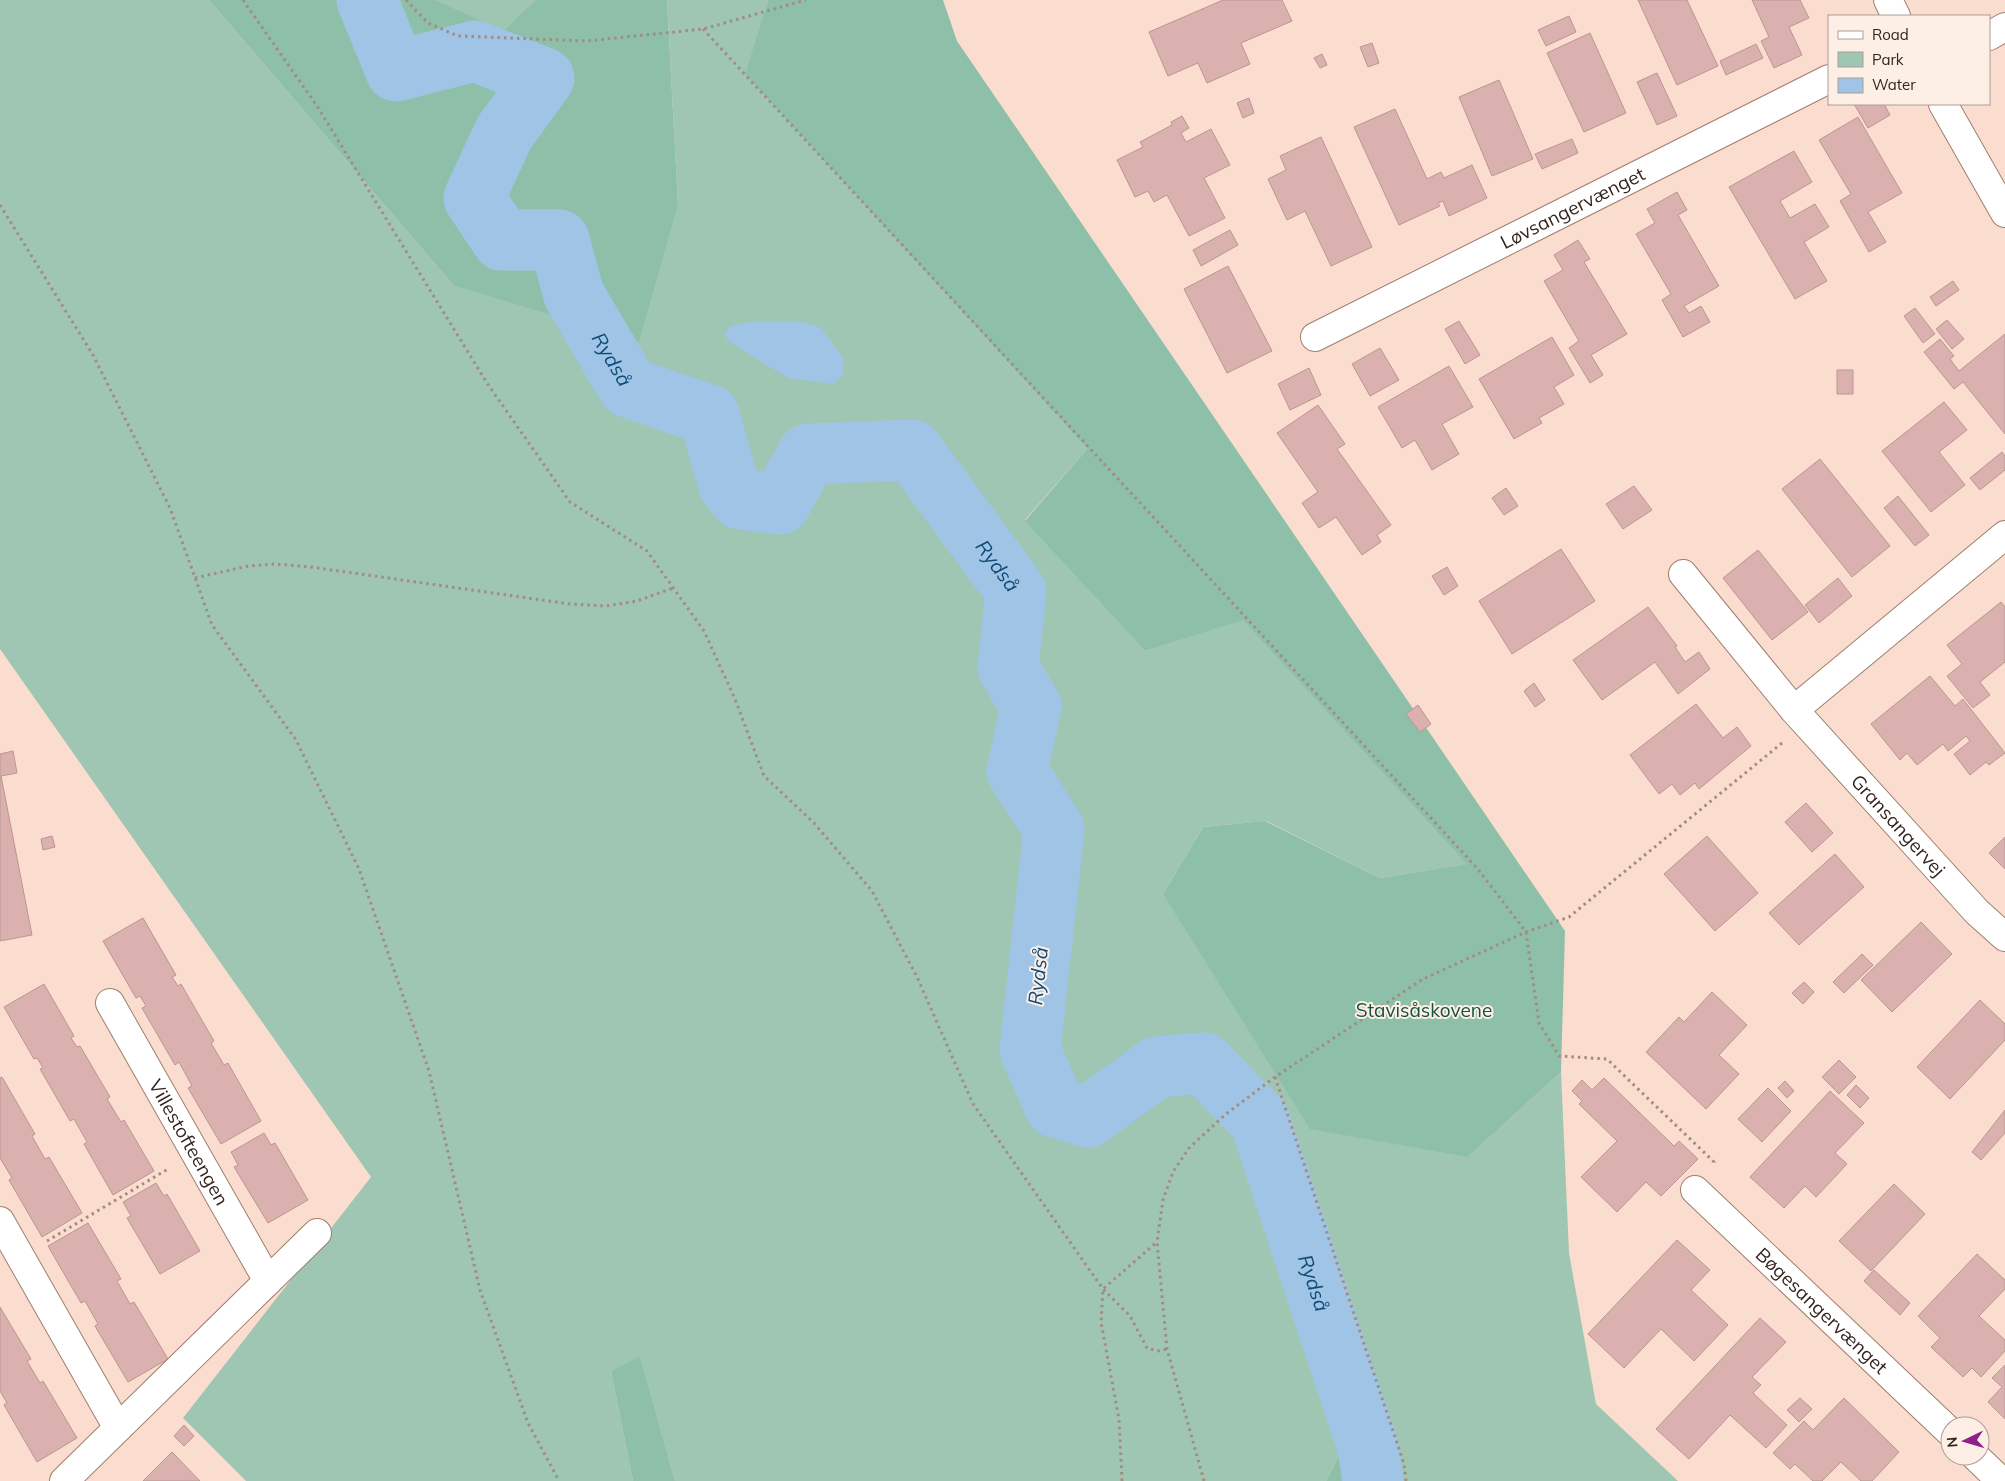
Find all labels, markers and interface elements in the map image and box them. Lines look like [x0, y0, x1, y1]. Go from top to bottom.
legend [1828, 15, 1990, 105]
text: Road [1872, 25, 1909, 44]
text: Park [1872, 50, 1904, 69]
text: Water [1872, 75, 1916, 94]
street label: Løvsangervænget [1496, 161, 1649, 254]
water label: Rydså [587, 328, 638, 391]
water label: Rydså [971, 535, 1025, 596]
street label: Gransangervej [1846, 769, 1951, 881]
water label: Rydså [1022, 946, 1053, 1006]
park label: Stavisåskovene [1356, 998, 1492, 1022]
street label: Villestofteengen [144, 1075, 234, 1209]
street label: Bøgesangervænget [1751, 1242, 1893, 1379]
water label: Rydså [1293, 1251, 1335, 1314]
north arrow [1940, 1416, 1990, 1466]
text: N [1943, 1436, 1961, 1448]

